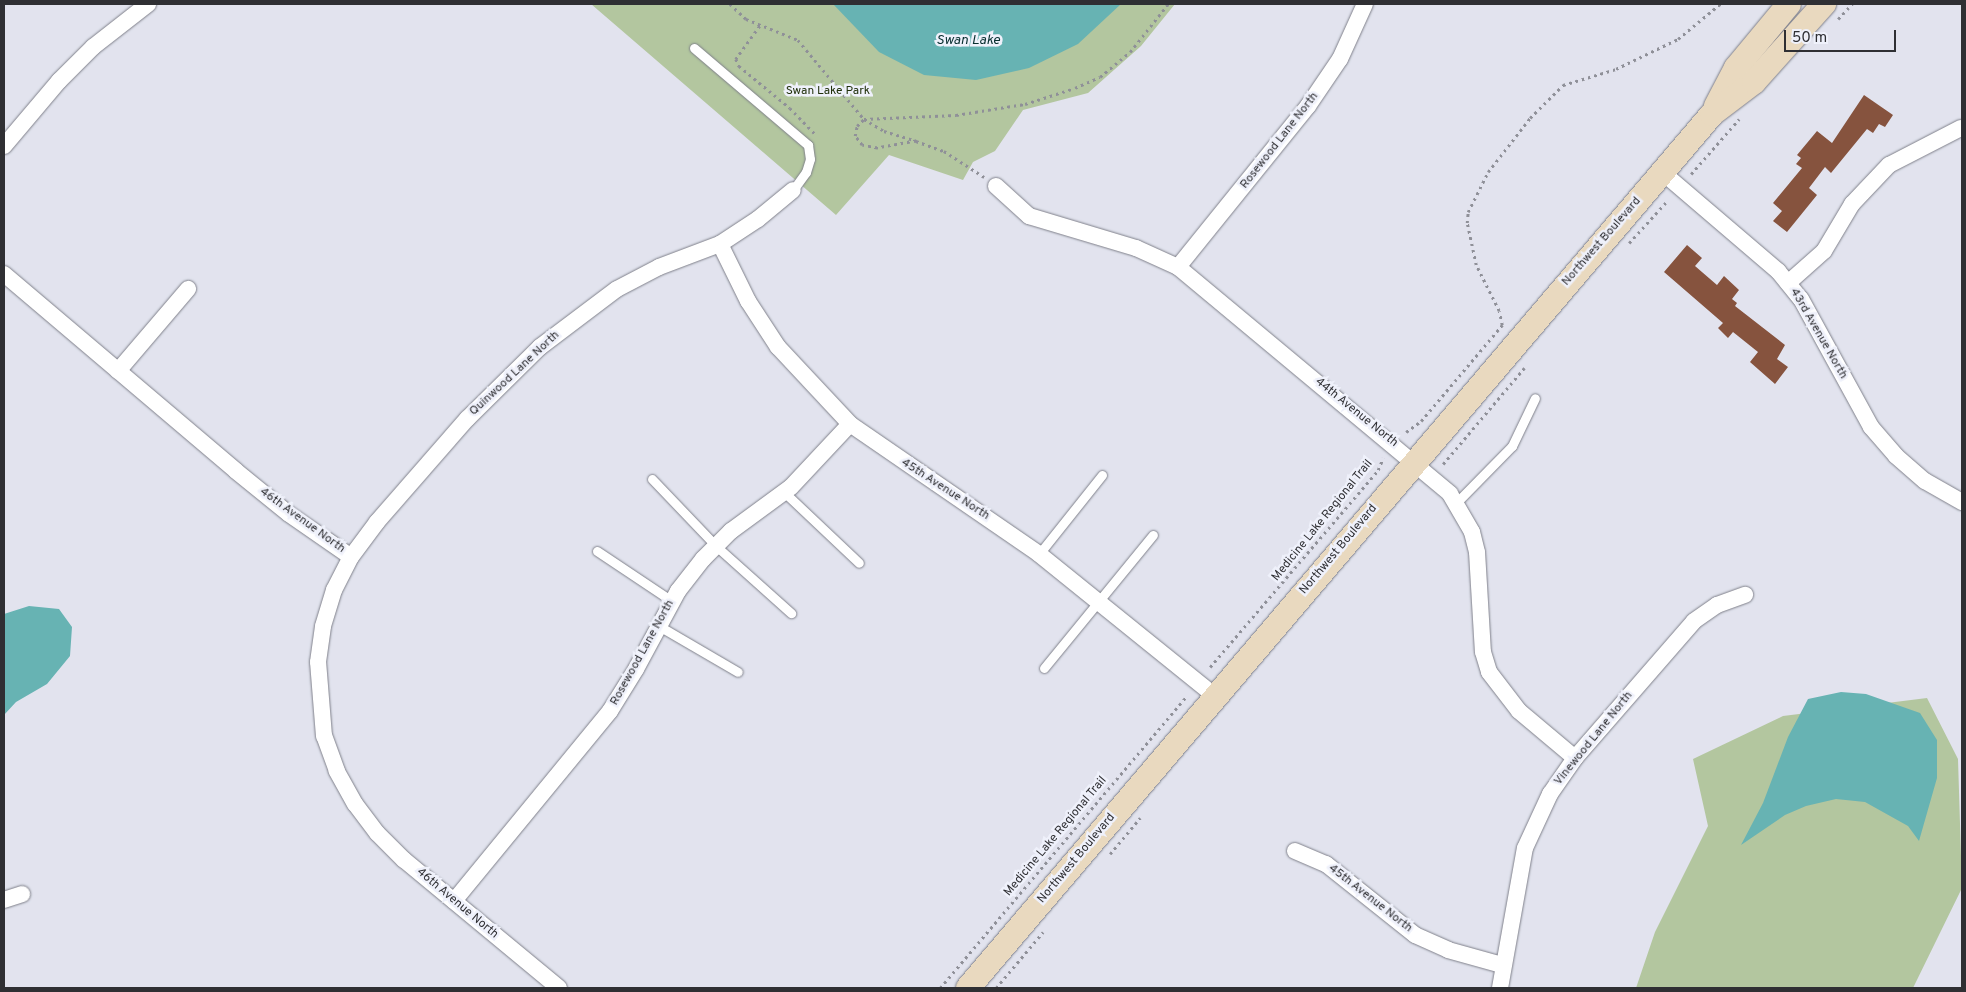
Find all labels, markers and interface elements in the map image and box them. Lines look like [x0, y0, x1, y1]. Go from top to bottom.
scale bar [1786, 20, 1898, 52]
text: 50 m [1792, 29, 1827, 48]
water label: Swan Lake [936, 33, 1000, 49]
park label: Swan Lake Park [786, 85, 870, 99]
street label: Rosewood Lane North [1238, 90, 1322, 192]
street label: Northwest Boulevard [1560, 195, 1644, 289]
street label: 43rd Avenue North [1786, 286, 1850, 382]
street label: Quinwood Lane North [467, 329, 563, 419]
street label: 44th Avenue North [1312, 375, 1400, 451]
street label: 45th Avenue North [898, 456, 992, 524]
street label: Medicine Lake Regional Trail [1269, 457, 1377, 585]
street label: 46th Avenue North [256, 485, 348, 557]
street label: Northwest Boulevard [1297, 502, 1381, 598]
street label: Rosewood Lane North [608, 598, 678, 708]
street label: Vinewood Lane North [1552, 689, 1636, 789]
street label: Medicine Lake Regional Trail [1001, 774, 1111, 900]
street label: Northwest Boulevard [1035, 811, 1119, 907]
street label: 45th Avenue North [1325, 862, 1415, 936]
street label: 46th Avenue North [413, 866, 501, 942]

